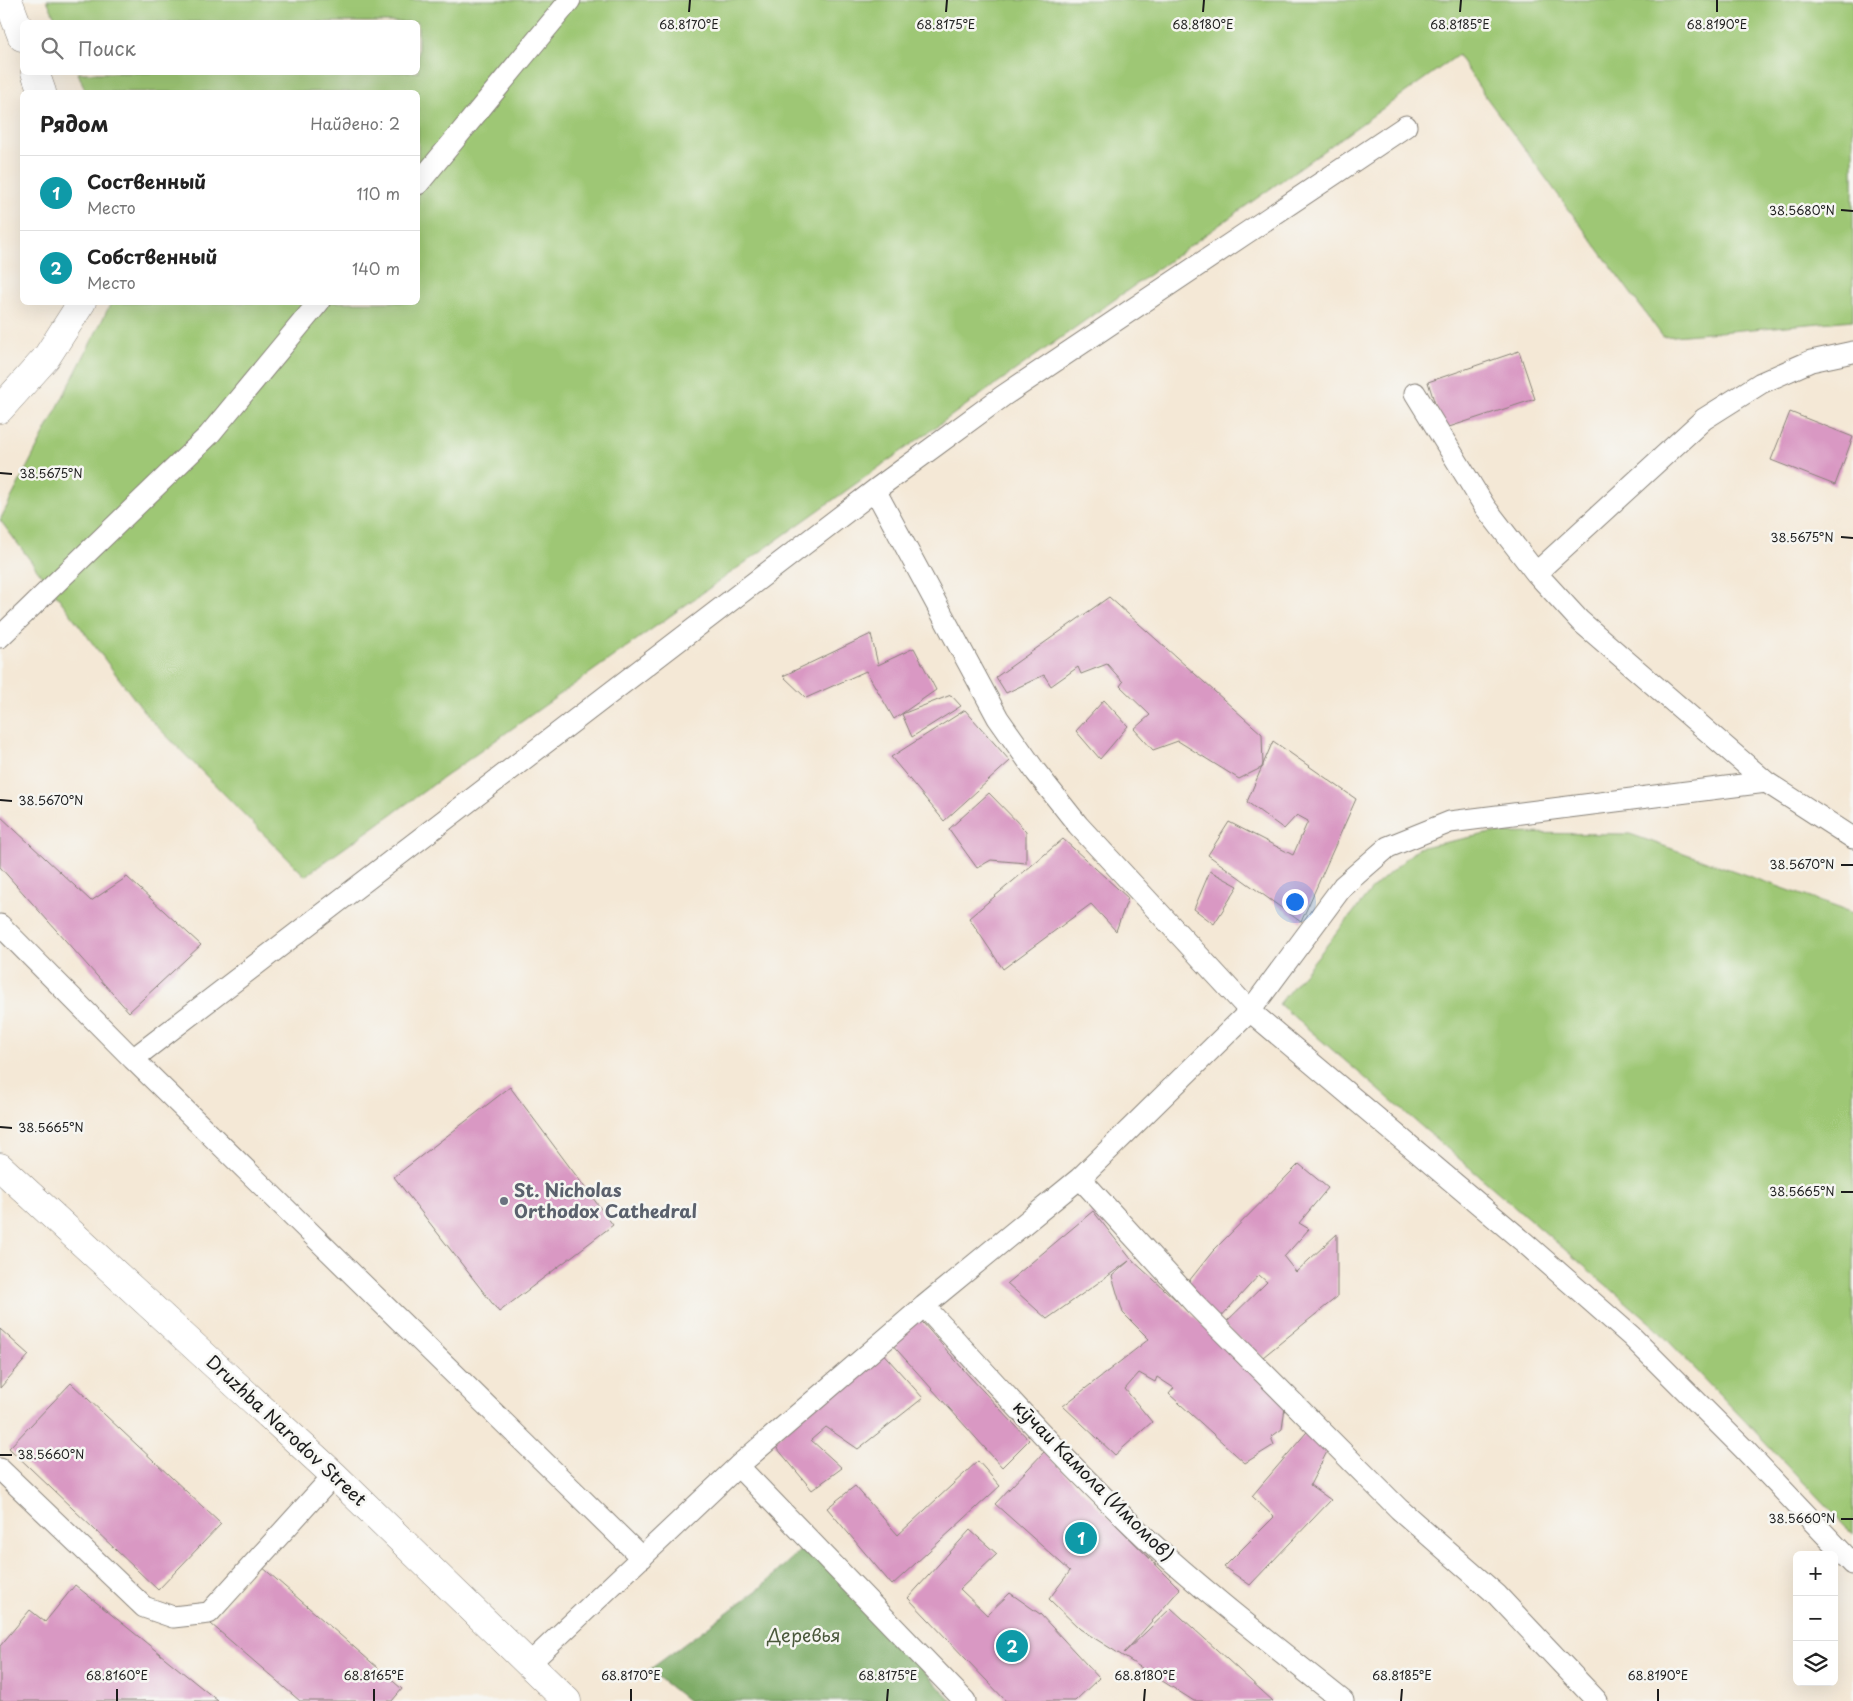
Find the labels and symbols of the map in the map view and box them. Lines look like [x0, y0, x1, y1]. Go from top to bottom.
text: 68.8170°E [659, 15, 719, 33]
text: 68.8175°E [917, 15, 975, 33]
text: 68.8180°E [1172, 15, 1234, 33]
text: 68.8185°E [1430, 15, 1490, 33]
text: 68.8190°E [1687, 15, 1747, 33]
text: 38.5680°N [1769, 201, 1835, 219]
text: 38.5675°N [19, 464, 83, 482]
text: 38.5675°N [1770, 528, 1834, 546]
text: 38.5670°N [19, 791, 84, 809]
text: 38.5670°N [1770, 855, 1835, 873]
your location [1282, 889, 1308, 915]
text: 38.5665°N [18, 1118, 84, 1136]
place label: St. Nicholas Orthodox Cathedral [514, 1176, 697, 1224]
text: 38.5665°N [1769, 1182, 1835, 1200]
marker: St. Nicholas Orthodox Cathedral [498, 1195, 510, 1207]
street label: Druzhba Narodov Street [201, 1348, 373, 1512]
street label: кӯчаи Камола (Имомов) [1007, 1393, 1181, 1567]
text: 38.5660°N [18, 1445, 84, 1463]
text: 38.5660°N [1769, 1509, 1835, 1527]
pin: 1 [1065, 1519, 1097, 1557]
park label: Деревья [766, 1621, 841, 1648]
pin: 2 [996, 1627, 1028, 1665]
text: 68.8160°E [86, 1666, 148, 1684]
text: 68.8165°E [344, 1666, 404, 1684]
text: 68.8170°E [601, 1666, 661, 1684]
text: 68.8175°E [859, 1666, 917, 1684]
text: 68.8180°E [1114, 1666, 1176, 1684]
text: 68.8185°E [1372, 1666, 1432, 1684]
text: 68.8190°E [1628, 1666, 1688, 1684]

